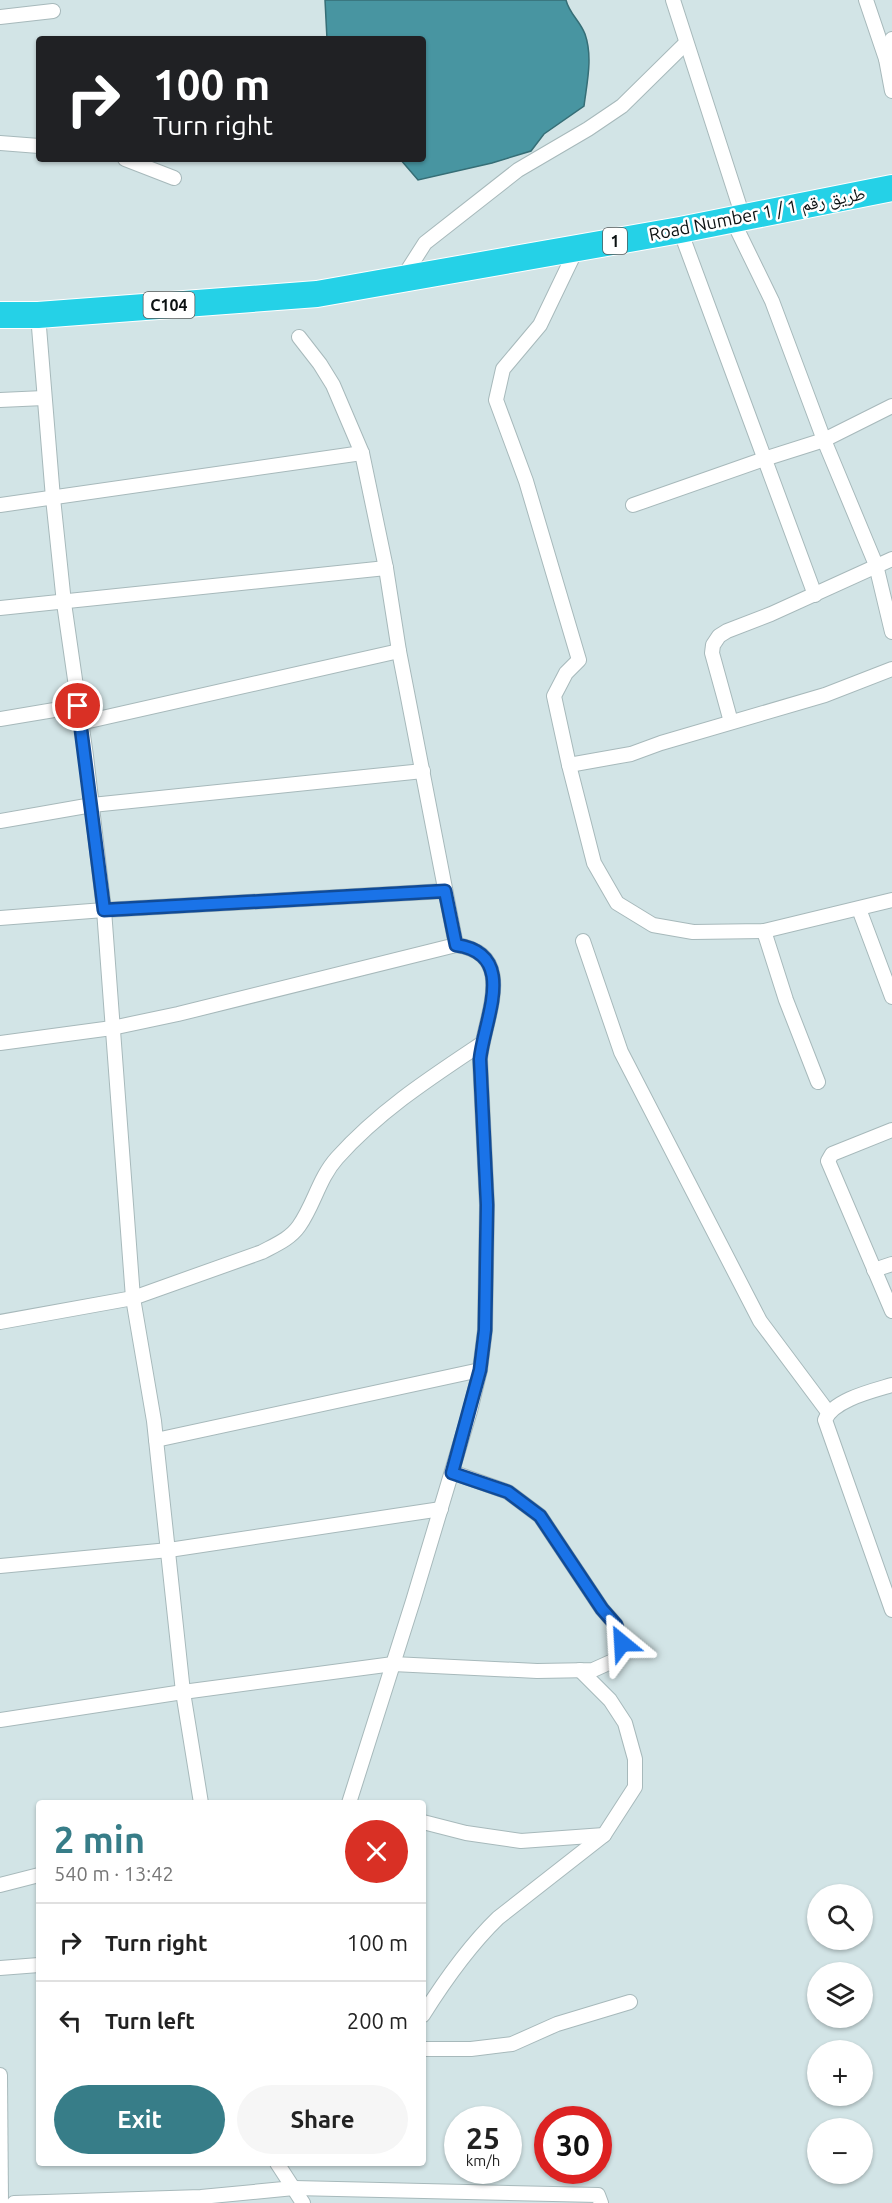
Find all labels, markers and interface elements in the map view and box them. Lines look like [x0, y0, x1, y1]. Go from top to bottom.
icon: right [54, 60, 132, 138]
text: 100 m [153, 61, 270, 108]
text: Turn right [153, 110, 273, 140]
street label: Road Number 1 / طريق رقم 1 [647, 182, 867, 247]
road number: 1 [603, 228, 627, 254]
road number: C104 [144, 292, 195, 318]
pin [52, 680, 103, 731]
icon: arrive [61, 689, 94, 722]
position arrow [590, 1611, 654, 1675]
text: 2 min [54, 1819, 145, 1860]
button: close [345, 1820, 408, 1883]
text: 540 m · 13:42 [54, 1862, 174, 1885]
map controls [807, 1884, 873, 2184]
button: search [807, 1884, 873, 1950]
icon: right [54, 1926, 87, 1959]
text: Turn right [105, 1930, 207, 1955]
text: 100 m [347, 1930, 408, 1955]
button: layers [807, 1962, 873, 2028]
icon: left [54, 2004, 87, 2037]
text: Turn left [105, 2008, 195, 2033]
text: 200 m [347, 2008, 408, 2033]
button: + [807, 2040, 873, 2106]
button: Exit [54, 2085, 225, 2154]
button: Share [237, 2085, 408, 2154]
speed limit sign: 30 [534, 2106, 612, 2184]
button: − [807, 2118, 873, 2184]
text: 25 [466, 2121, 500, 2155]
text: km/h [466, 2152, 500, 2169]

